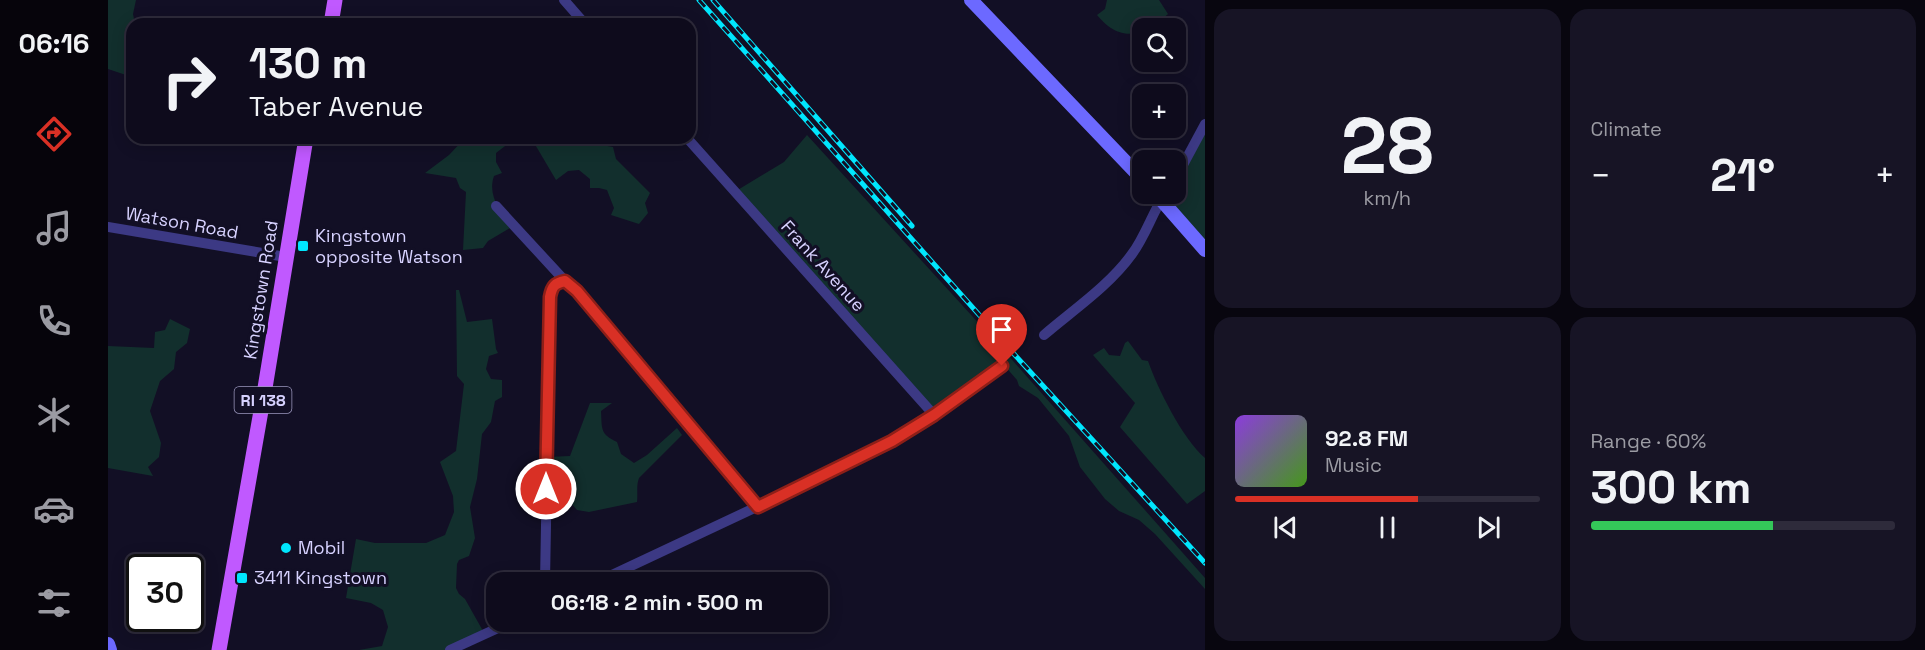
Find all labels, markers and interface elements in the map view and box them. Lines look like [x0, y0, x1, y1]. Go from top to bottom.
map controls [1132, 18, 1186, 204]
button: search [1132, 18, 1186, 72]
text: 06:16 [18, 26, 90, 61]
text: 130 m [249, 37, 367, 90]
icon: right [150, 42, 228, 120]
button: + [1132, 84, 1186, 138]
text: Taber Avenue [249, 89, 424, 124]
text: 28 [1341, 96, 1434, 196]
icon: directions [33, 113, 75, 155]
text: Climate [1591, 116, 1662, 142]
text: 21° [1710, 147, 1775, 204]
button: − [1132, 150, 1186, 204]
text: − [1591, 155, 1611, 197]
text: + [1875, 155, 1895, 197]
text: km/h [1363, 185, 1411, 211]
street label: Watson Road [124, 201, 240, 244]
icon: music [33, 207, 75, 249]
street label: Frank Avenue [776, 215, 870, 316]
street label: Kingstown Road [238, 219, 283, 361]
place label: Kingstown opposite Watson [315, 224, 463, 268]
marker: Kingstown opposite Watson [296, 239, 310, 253]
icon: phone [33, 300, 75, 342]
pin [976, 304, 1027, 366]
icon: arrive [985, 313, 1018, 346]
road number: RI 138 [234, 387, 292, 413]
icon: climate [33, 394, 75, 436]
text: 92.8 FM [1325, 424, 1408, 452]
text: Range · 60% [1591, 428, 1706, 454]
text: Music [1325, 452, 1382, 478]
position arrow [514, 457, 578, 521]
text: 300 km [1591, 459, 1751, 516]
icon: car [33, 488, 75, 530]
icon: previous [1269, 511, 1302, 544]
icon: pause [1371, 511, 1404, 544]
icon: next [1472, 511, 1505, 544]
place label: Mobil [298, 536, 345, 559]
marker: Mobil [279, 541, 293, 555]
speed limit sign: 30 [126, 554, 204, 632]
place label: 3411 Kingstown [254, 566, 387, 589]
marker: 3411 Kingstown [235, 571, 249, 585]
icon: filters [33, 582, 75, 624]
text: 06:18 · 2 min · 500 m [551, 588, 763, 616]

